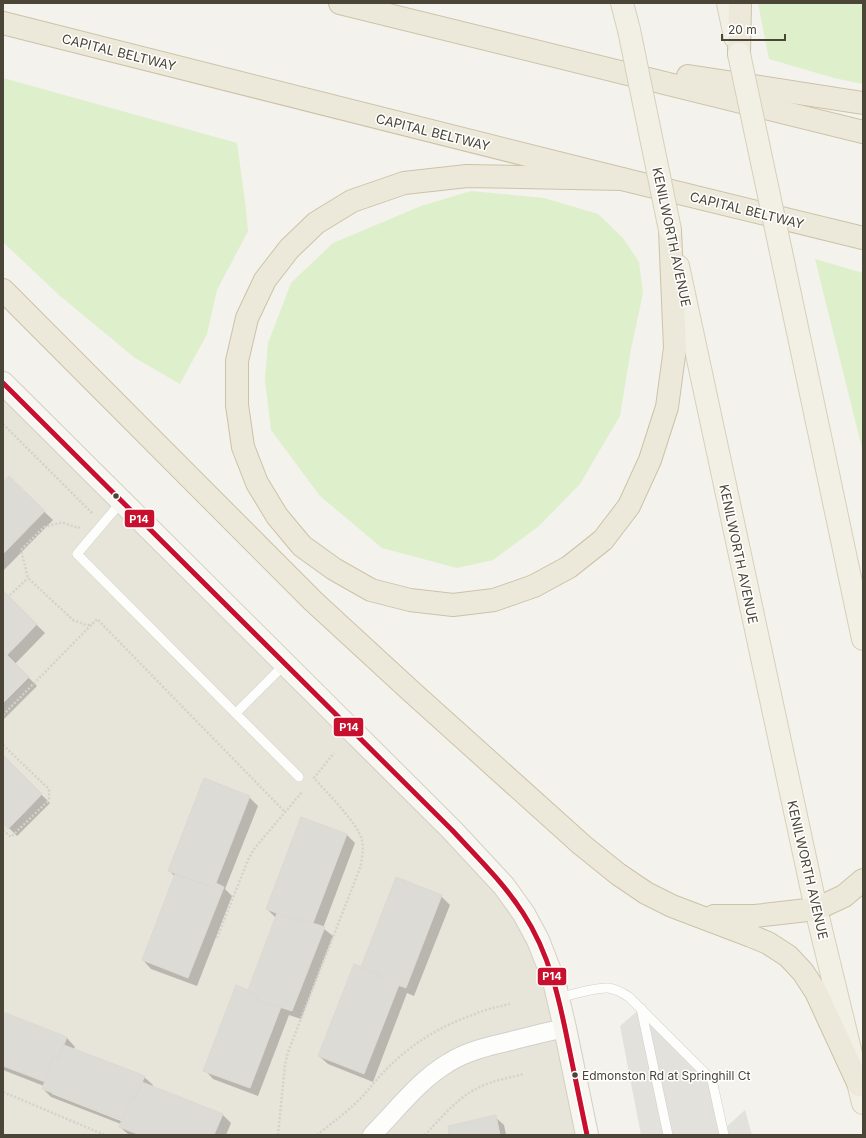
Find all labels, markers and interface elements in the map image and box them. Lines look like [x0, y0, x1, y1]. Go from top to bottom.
scale bar [722, 16, 785, 42]
text: 20 m [728, 22, 757, 37]
street label: CAPITAL BELTWAY [60, 30, 178, 74]
street label: CAPITAL BELTWAY [374, 110, 492, 154]
street label: KENILWORTH AVENUE [649, 166, 695, 308]
street label: CAPITAL BELTWAY [688, 188, 806, 232]
street label: KENILWORTH AVENUE [716, 483, 762, 625]
unlabelled marker [111, 491, 121, 501]
line badge: P14 [124, 509, 155, 528]
text: P14 [129, 512, 149, 526]
line badge: P14 [333, 717, 364, 737]
text: P14 [339, 720, 359, 734]
street label: KENILWORTH AVENUE [784, 799, 832, 941]
line badge: P14 [537, 967, 567, 986]
text: P14 [542, 969, 562, 983]
place label: Edmonston Rd at Springhill Ct [582, 1068, 751, 1083]
marker: Edmonston Rd at Springhill Ct [570, 1070, 580, 1080]

